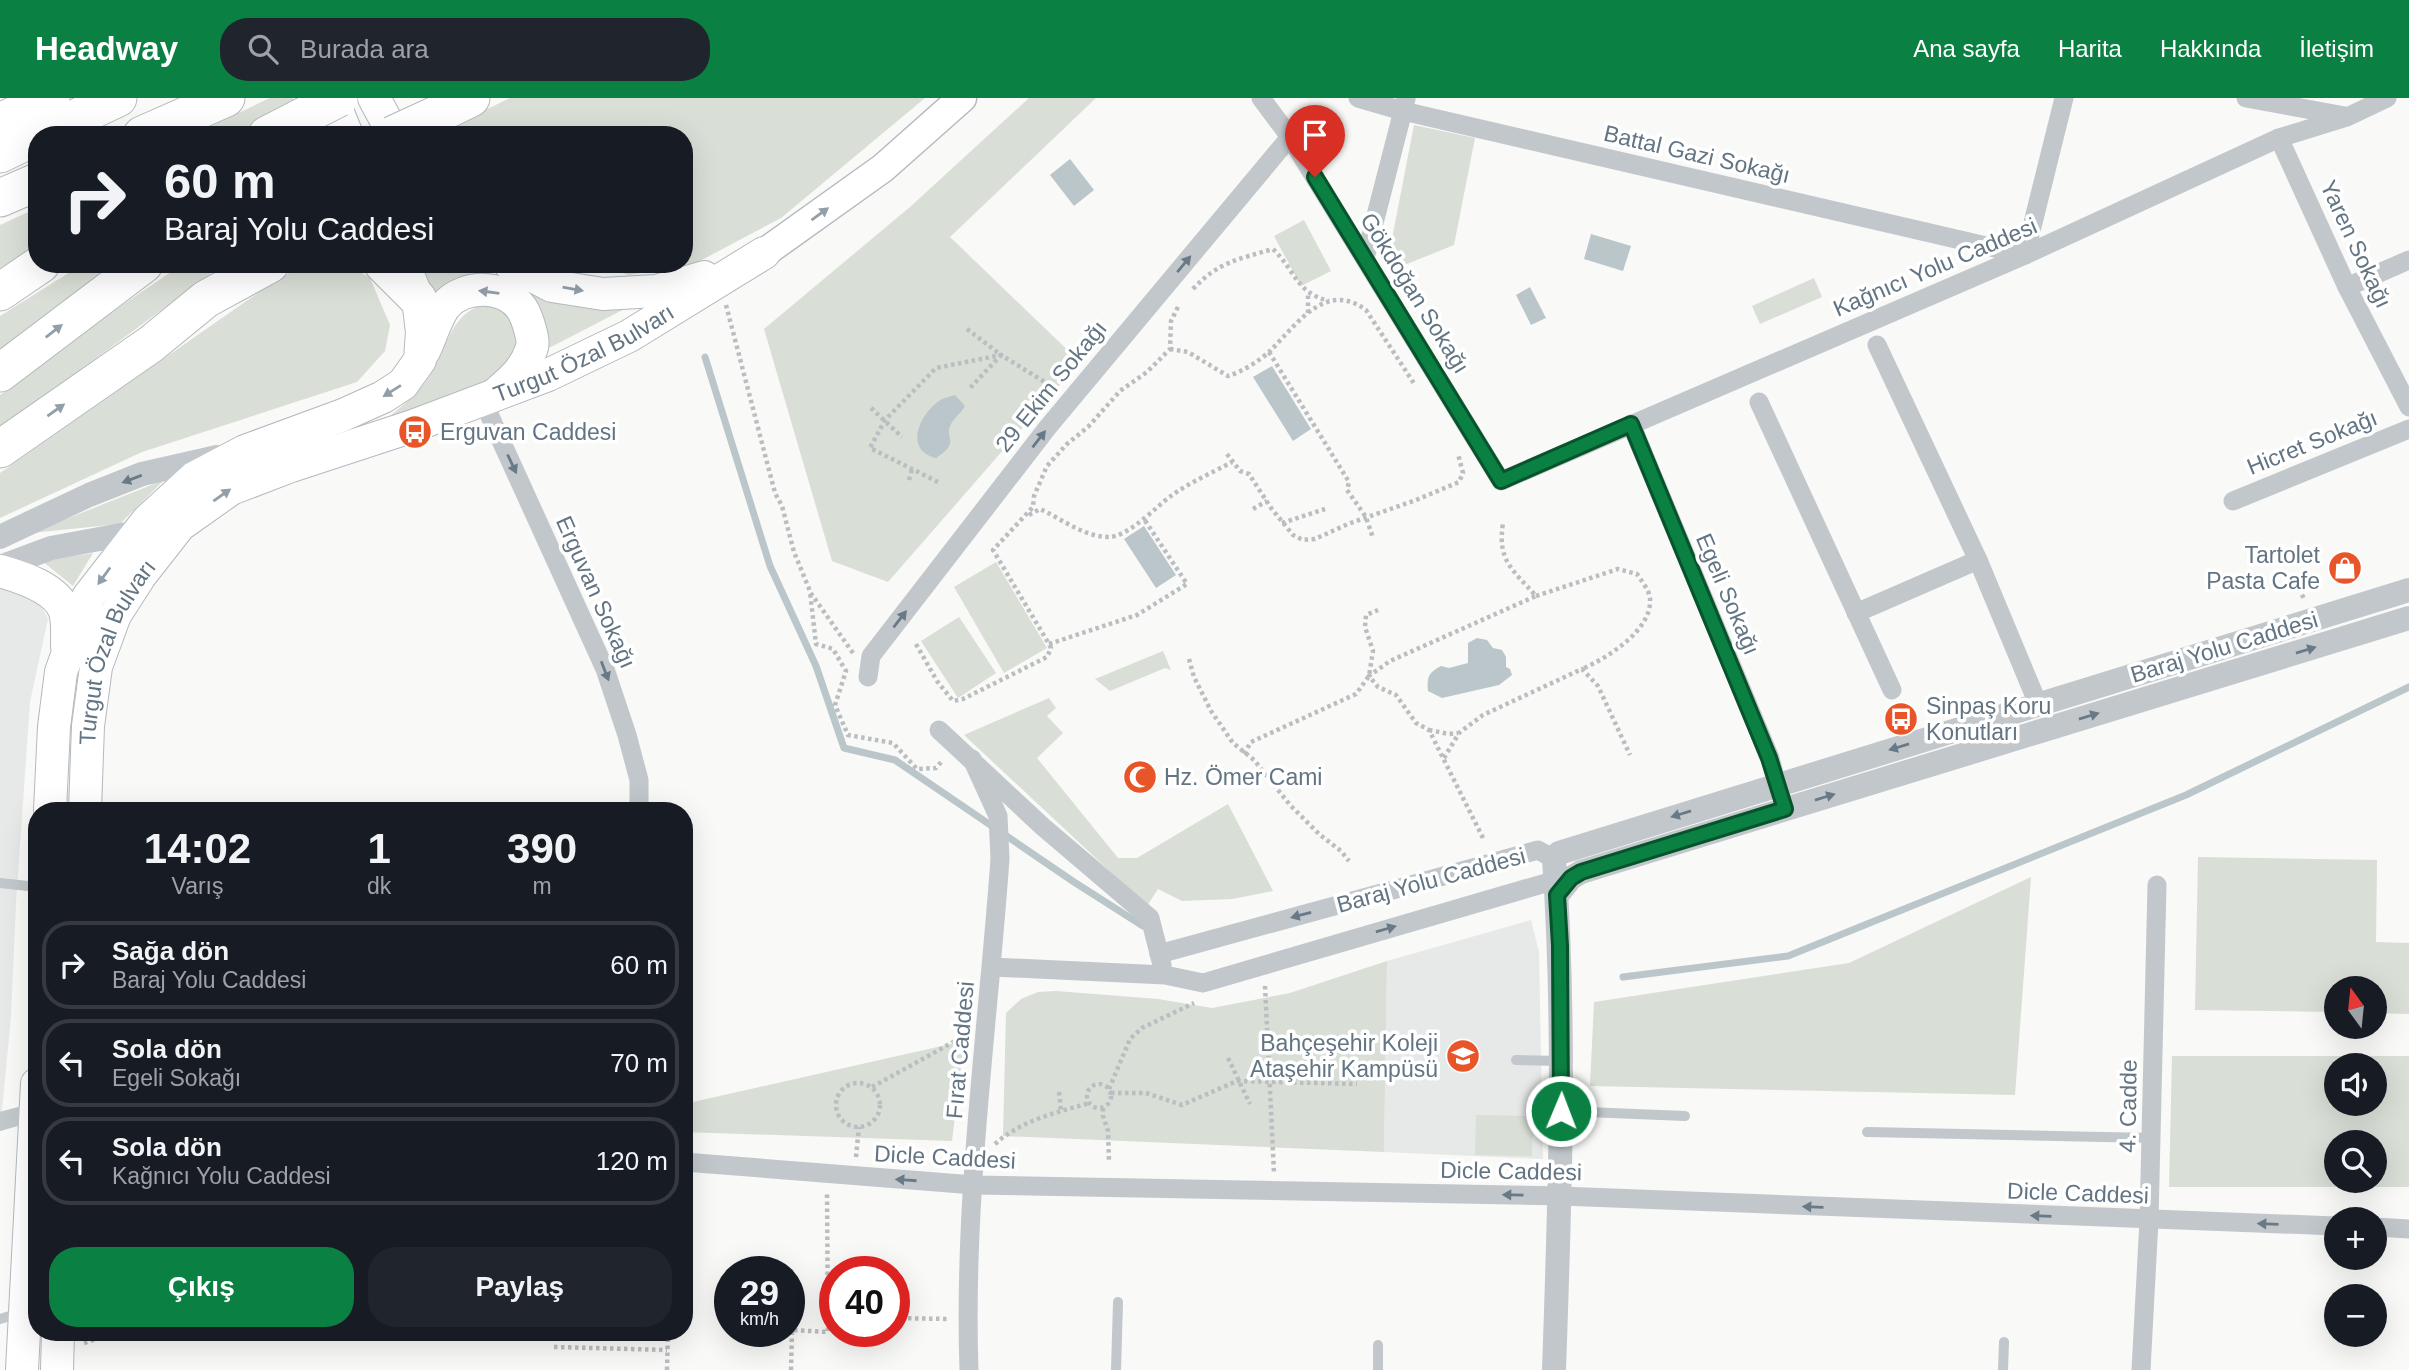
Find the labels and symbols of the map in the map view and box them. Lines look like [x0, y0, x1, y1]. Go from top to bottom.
pin [1285, 105, 1345, 177]
street label: Battal Gazi Sokağı [1601, 120, 1793, 188]
street label: Yaren Sokağı [2315, 176, 2397, 312]
one-way arrow [811, 207, 829, 221]
street label: Gökdoğan Sokağı [1355, 208, 1475, 378]
street label: Kağnıcı Yolu Caddesi [1829, 212, 2041, 322]
one-way arrow [1176, 255, 1191, 272]
one-way arrow [562, 284, 584, 295]
one-way arrow [478, 286, 500, 297]
street label: Turgut Özal Bulvarı [490, 299, 679, 407]
street label: 29 Ekim Sokağı [990, 315, 1112, 457]
one-way arrow [45, 325, 63, 339]
one-way arrow [382, 384, 401, 397]
one-way arrow [47, 403, 65, 417]
street label: Hicret Sokağı [2243, 404, 2381, 480]
bus stop icon: Erguvan Caddesi [396, 413, 434, 451]
place label: Erguvan Caddesi [440, 419, 616, 445]
one-way arrow [1031, 430, 1045, 448]
one-way arrow [507, 453, 518, 474]
one-way arrow [121, 473, 142, 484]
one-way arrow [213, 488, 231, 502]
street label: Erguvan Sokağı [551, 512, 641, 672]
street label: Egeli Sokağı [1691, 529, 1765, 659]
place label: Tartolet Pasta Cafe [2206, 542, 2321, 594]
shop icon: Tartolet Pasta Cafe [2326, 549, 2364, 587]
street label: Turgut Özal Bulvarı [74, 554, 161, 745]
one-way arrow [97, 567, 111, 585]
street label: Baraj Yolu Caddesi [2127, 606, 2321, 688]
one-way arrow [892, 610, 906, 628]
one-way arrow [2296, 644, 2317, 654]
one-way arrow [600, 661, 611, 682]
place label: Sinpaş Koru Konutları [1926, 693, 2051, 745]
bus stop icon: Sinpaş Koru Konutları [1882, 700, 1920, 738]
one-way arrow [2079, 711, 2100, 721]
one-way arrow [1888, 742, 1909, 753]
mosque icon: Hz. Ömer Cami [1121, 758, 1159, 796]
place label: Hz. Ömer Cami [1164, 764, 1322, 790]
one-way arrow [1814, 792, 1835, 802]
one-way arrow [1671, 809, 1692, 819]
street label: Baraj Yolu Caddesi [1334, 842, 1528, 918]
one-way arrow [1290, 911, 1311, 921]
one-way arrow [1376, 924, 1397, 934]
north arrow [2324, 976, 2387, 1040]
street label: Fırat Caddesi [941, 980, 979, 1120]
place label: Bahçeşehir Koleji Ataşehir Kampüsü [1250, 1030, 1438, 1082]
school or university icon: Bahçeşehir Koleji Ataşehir Kampüsü [1444, 1037, 1482, 1075]
street label: 4. Cadde [2114, 1059, 2142, 1153]
position arrow [1524, 1074, 1598, 1148]
street label: Dicle Caddesi [873, 1140, 1017, 1174]
street label: Dicle Caddesi [1440, 1157, 1582, 1185]
one-way arrow [895, 1174, 917, 1185]
street label: Dicle Caddesi [2007, 1178, 2149, 1208]
one-way arrow [1501, 1190, 1523, 1201]
one-way arrow [1802, 1201, 1824, 1212]
one-way arrow [2029, 1210, 2051, 1221]
one-way arrow [2257, 1218, 2279, 1230]
speed limit sign: 40 [819, 1256, 910, 1347]

